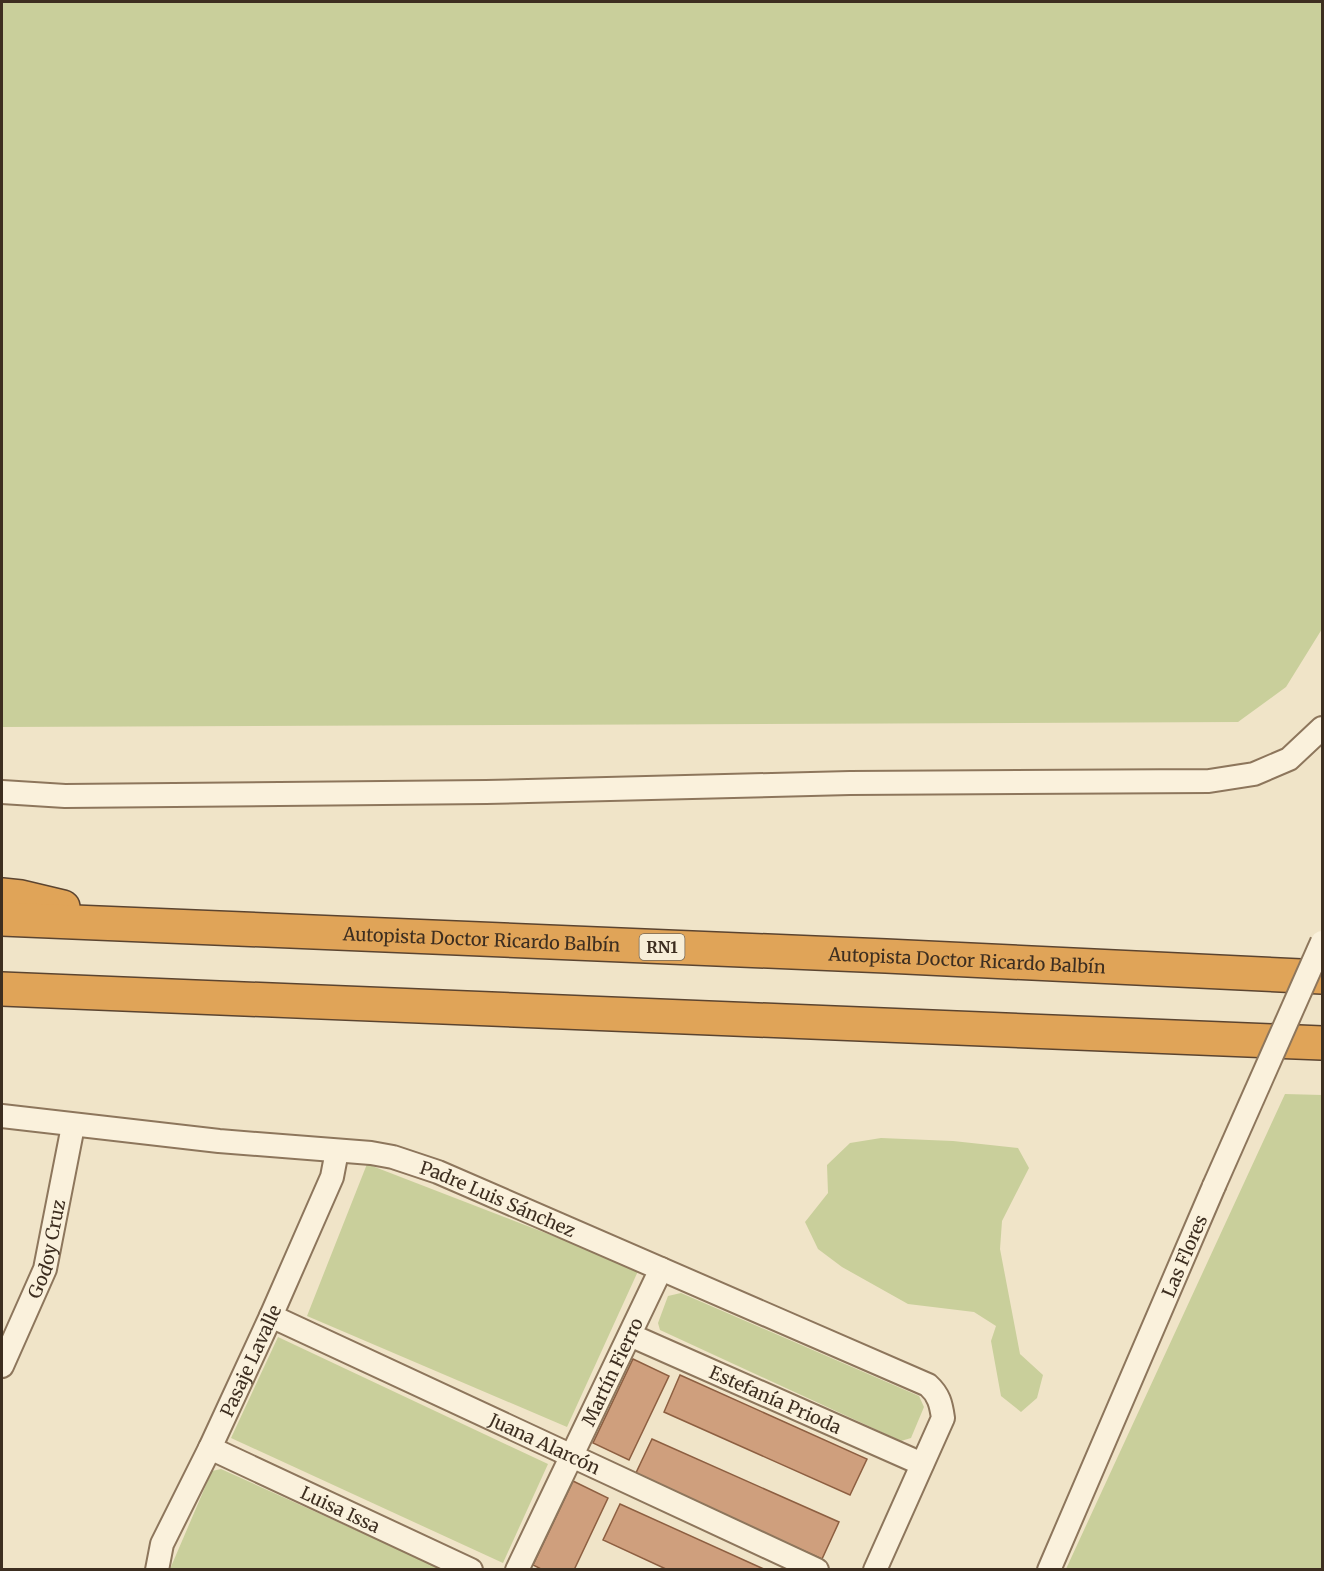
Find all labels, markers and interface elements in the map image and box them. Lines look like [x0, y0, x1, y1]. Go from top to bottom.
street label: Autopista Doctor Ricardo Balbín [341, 922, 621, 956]
road number: RN1 [640, 934, 684, 960]
street label: Autopista Doctor Ricardo Balbín [827, 942, 1106, 978]
street label: Padre Luis Sánchez [417, 1155, 579, 1242]
street label: Godoy Cruz [22, 1197, 70, 1302]
street label: Las Flores [1156, 1211, 1212, 1301]
street label: Pasaje Lavalle [215, 1301, 286, 1420]
street label: Martín Fierro [576, 1314, 648, 1429]
street label: Estefanía Prioda [706, 1360, 845, 1439]
street label: Juana Alarcón [485, 1407, 604, 1479]
street label: Luisa Issa [297, 1481, 384, 1538]

